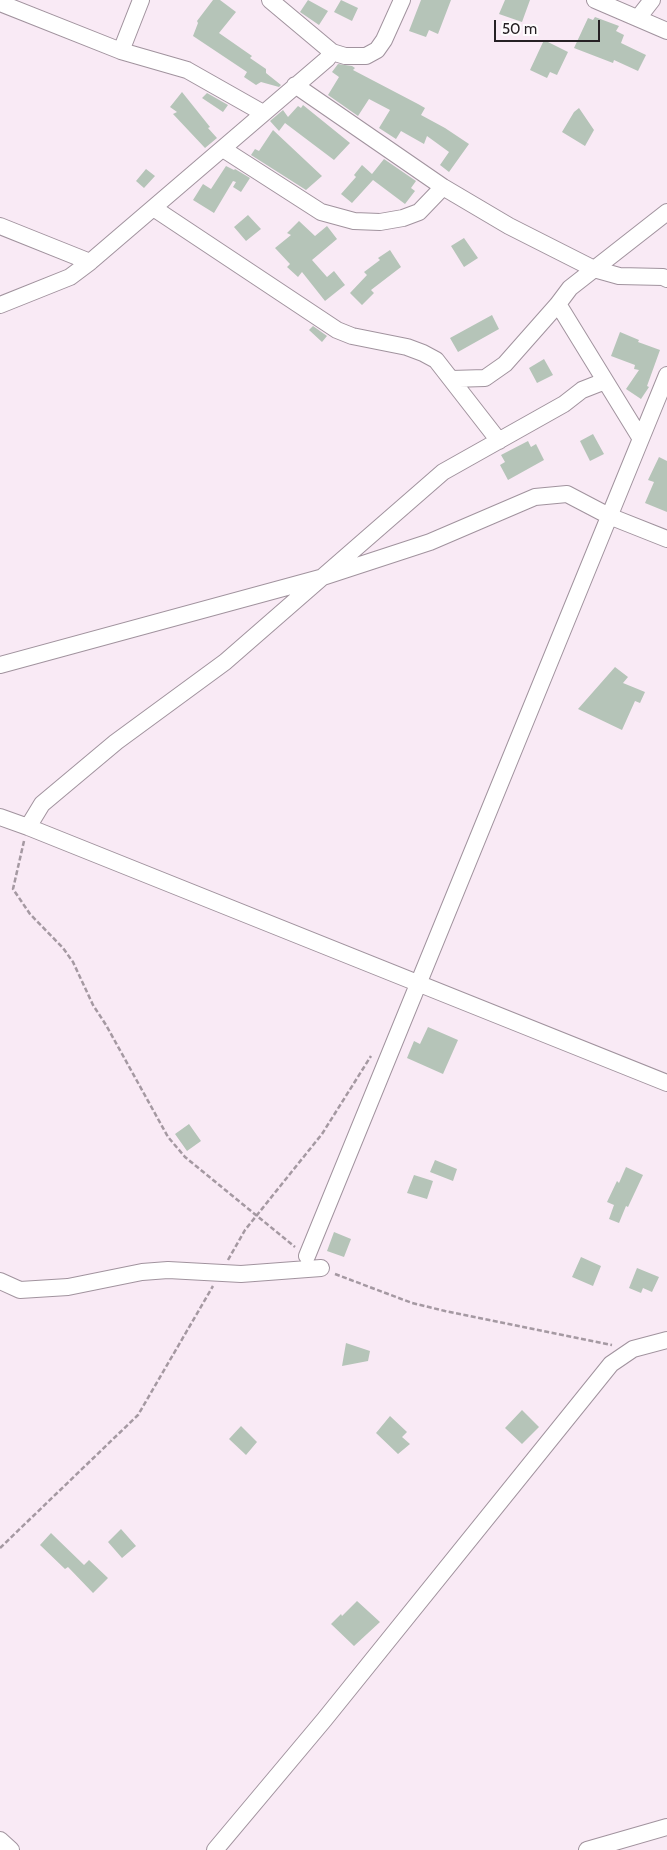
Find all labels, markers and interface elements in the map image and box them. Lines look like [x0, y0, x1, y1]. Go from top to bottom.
scale bar [497, 10, 603, 42]
text: 50 m [502, 20, 537, 38]

